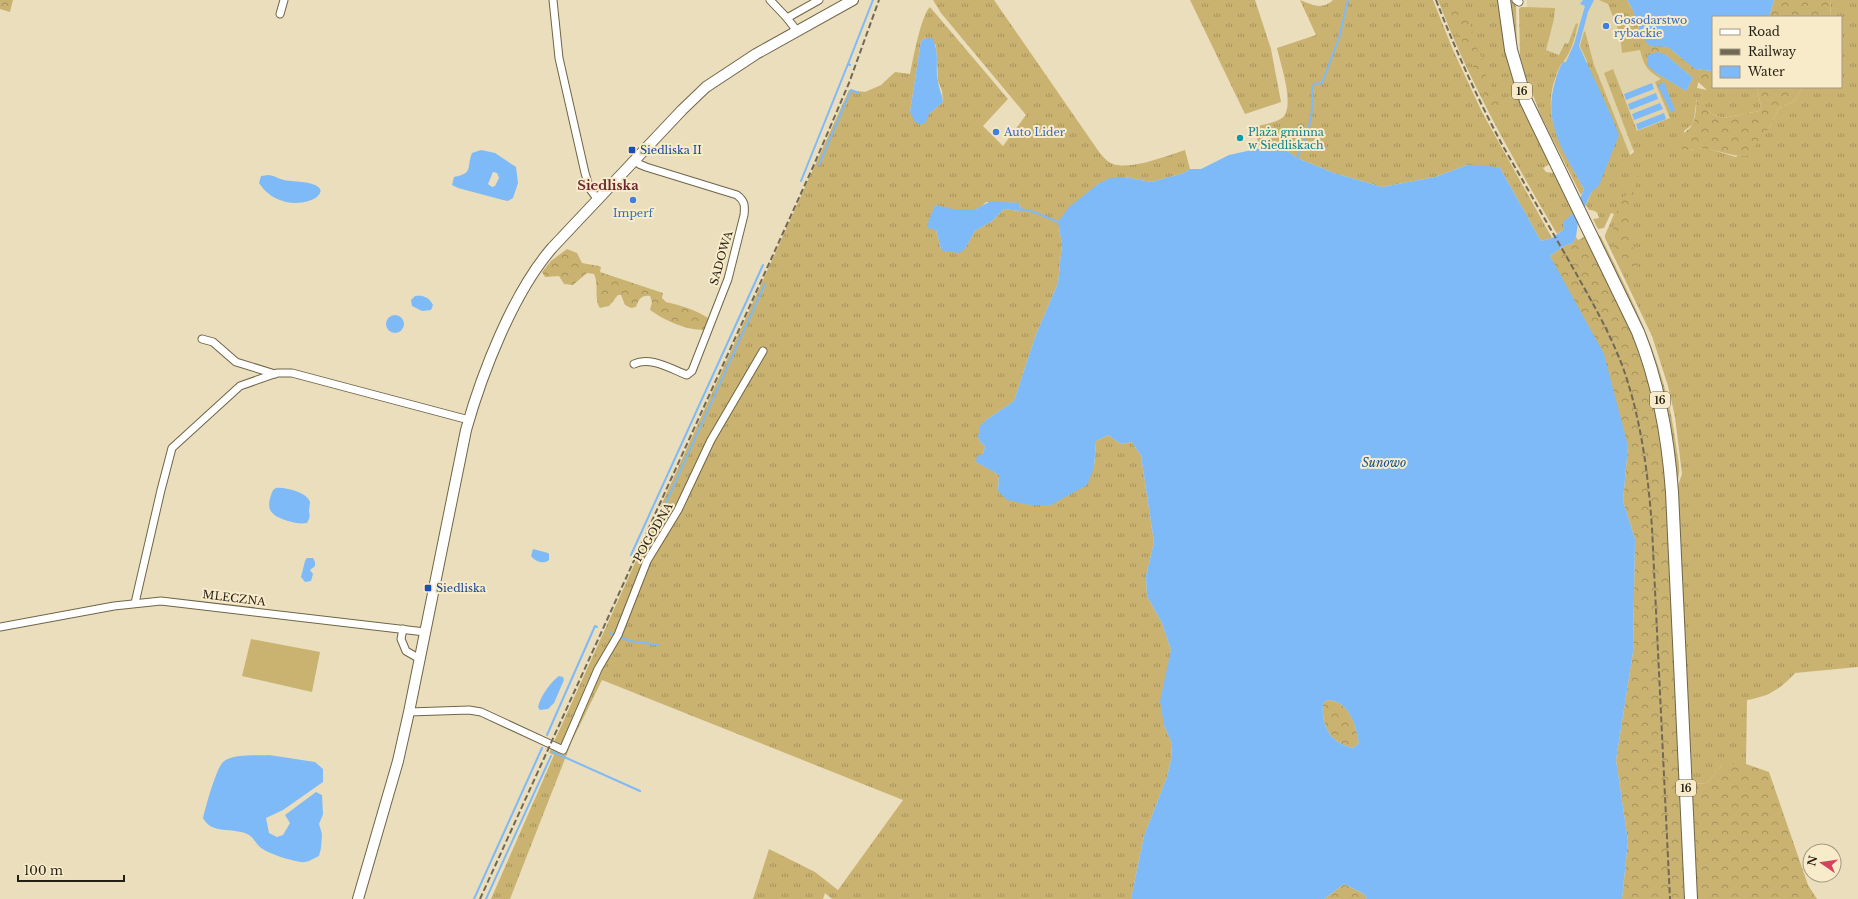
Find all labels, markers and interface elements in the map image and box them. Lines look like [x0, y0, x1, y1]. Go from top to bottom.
place label: Gosodarstwo rybackie [1614, 13, 1687, 40]
legend [1712, 16, 1842, 88]
marker: Gosodarstwo rybackie [1601, 21, 1611, 31]
text: Road [1748, 24, 1780, 39]
text: Railway [1748, 44, 1797, 59]
text: Water [1747, 64, 1785, 79]
road number: 16 [1512, 83, 1532, 99]
place label: Auto Lider [1003, 125, 1066, 139]
place label: Plaża gminna w Siedliskach [1248, 125, 1325, 152]
marker: Auto Lider [991, 127, 1001, 137]
marker: Plaża gminna w Siedliskach [1235, 133, 1245, 143]
place label: Siedliska II [640, 143, 702, 157]
marker: Siedliska II [627, 145, 637, 155]
district label: Siedliska [577, 177, 639, 194]
marker: Imperf [628, 195, 638, 205]
place label: Imperf [613, 206, 654, 220]
street label: SADOWA [707, 229, 736, 287]
road number: 16 [1650, 392, 1670, 408]
water label: Sunowo [1362, 455, 1406, 470]
street label: POGODNA [631, 500, 676, 564]
place label: Siedliska [436, 581, 487, 595]
marker: Siedliska [423, 583, 433, 593]
street label: MLECZNA [202, 587, 267, 609]
road number: 16 [1676, 780, 1696, 796]
north arrow [1802, 843, 1842, 883]
text: N [1804, 853, 1820, 867]
scale bar [18, 857, 124, 883]
text: 100 m [24, 863, 63, 878]

